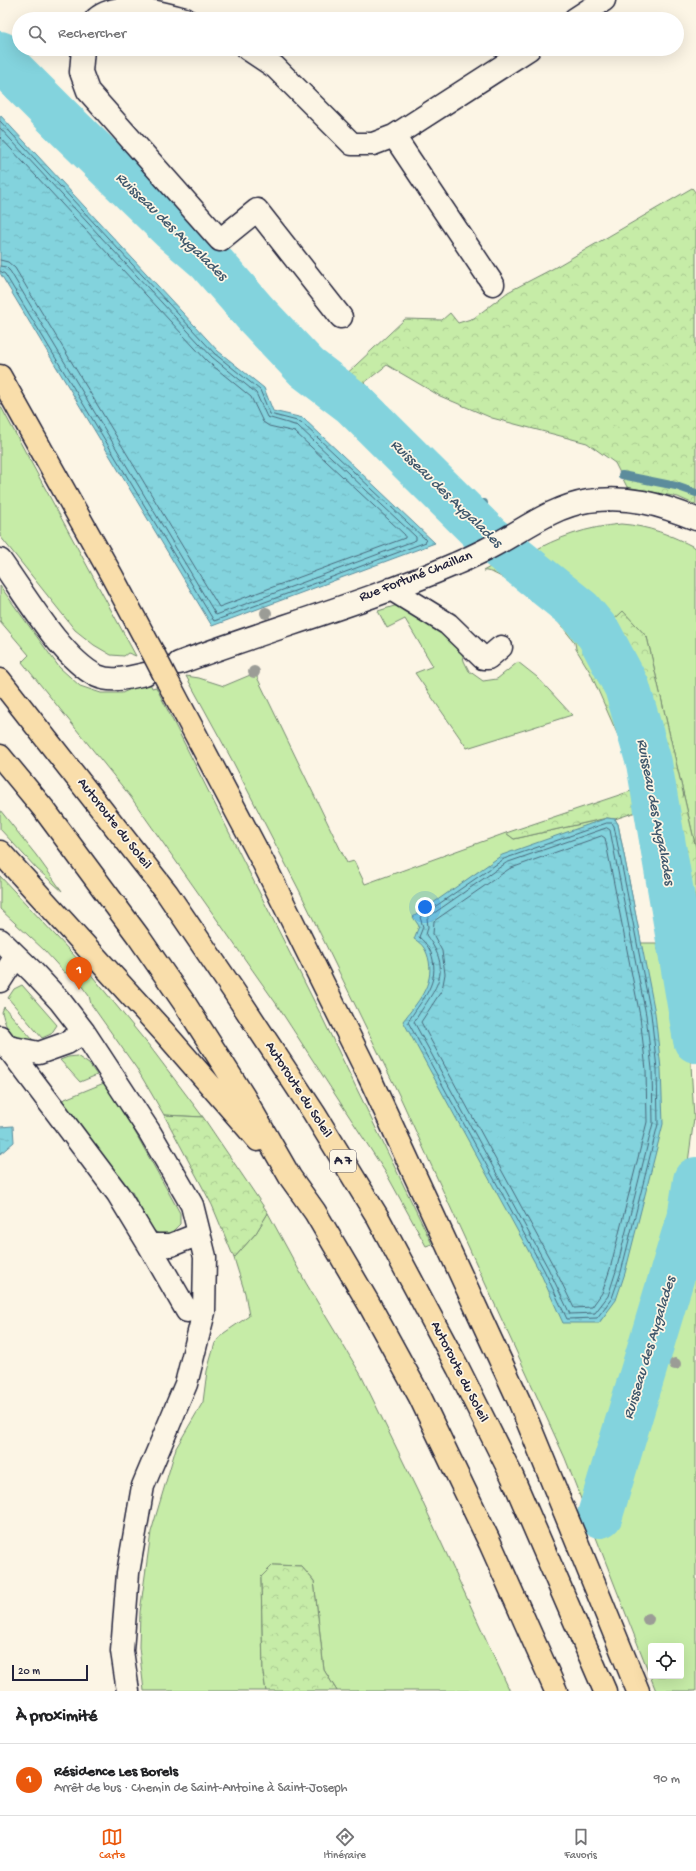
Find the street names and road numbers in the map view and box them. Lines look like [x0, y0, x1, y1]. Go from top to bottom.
street label: Rue Fortuné Chaillan [357, 547, 475, 606]
street label: Autoroute du Soleil [73, 775, 155, 873]
street label: Autoroute du Soleil [261, 1039, 335, 1141]
road number: A 7 [330, 1150, 356, 1172]
street label: Autoroute du Soleil [426, 1319, 492, 1425]

